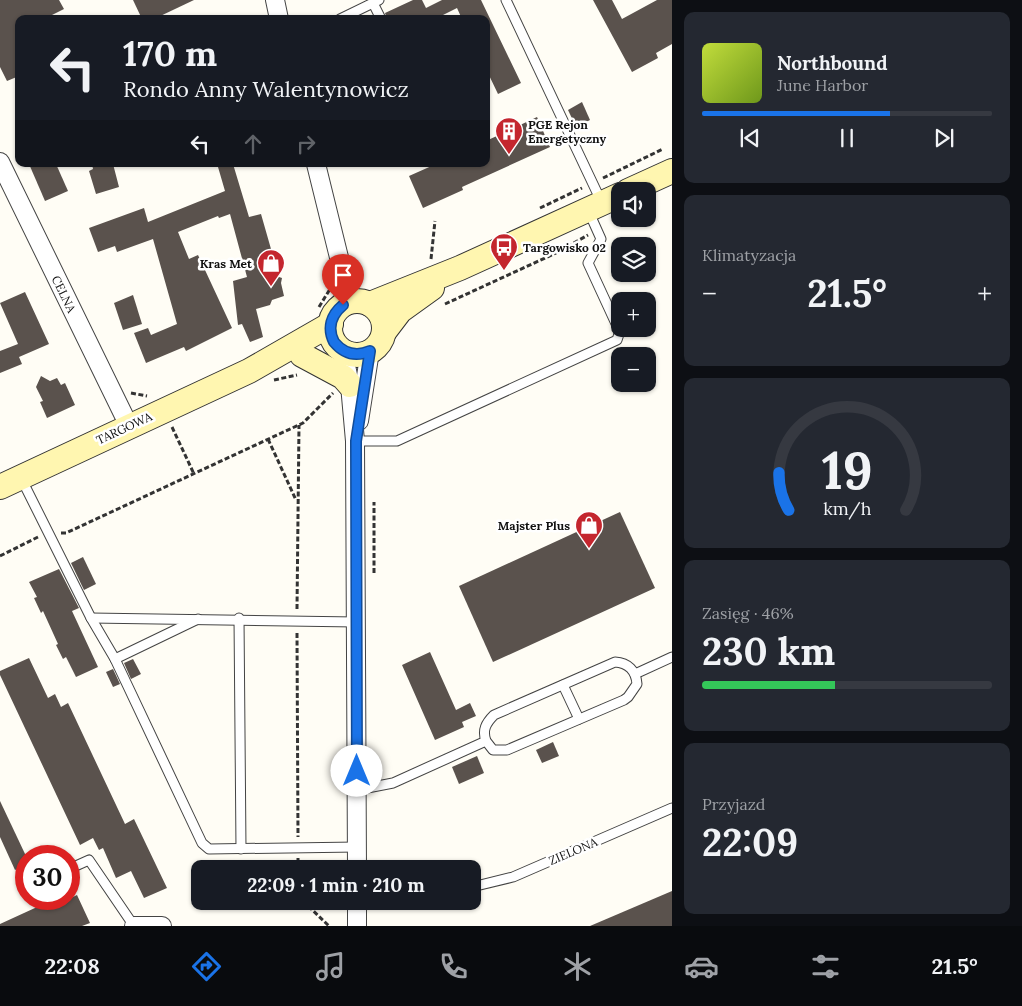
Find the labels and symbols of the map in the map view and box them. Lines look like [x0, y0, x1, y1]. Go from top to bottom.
building icon: PGE Rejon Energetyczny [494, 116, 524, 155]
place label: PGE Rejon Energetyczny [528, 117, 607, 146]
bus stop icon: Targowisko 02 [489, 232, 519, 271]
place label: Targowisko 02 [523, 240, 606, 255]
shop icon: Kras Met [256, 248, 286, 287]
pin [322, 254, 364, 305]
place label: Kras Met [200, 256, 253, 271]
street label: CELNA [49, 273, 80, 315]
street label: TARGOWA [94, 408, 155, 447]
shop icon: Majster Plus [574, 510, 604, 549]
place label: Majster Plus [498, 518, 570, 533]
position arrow [330, 744, 382, 796]
street label: ZIELONA [546, 834, 600, 868]
speed limit sign: 30 [15, 845, 80, 910]

